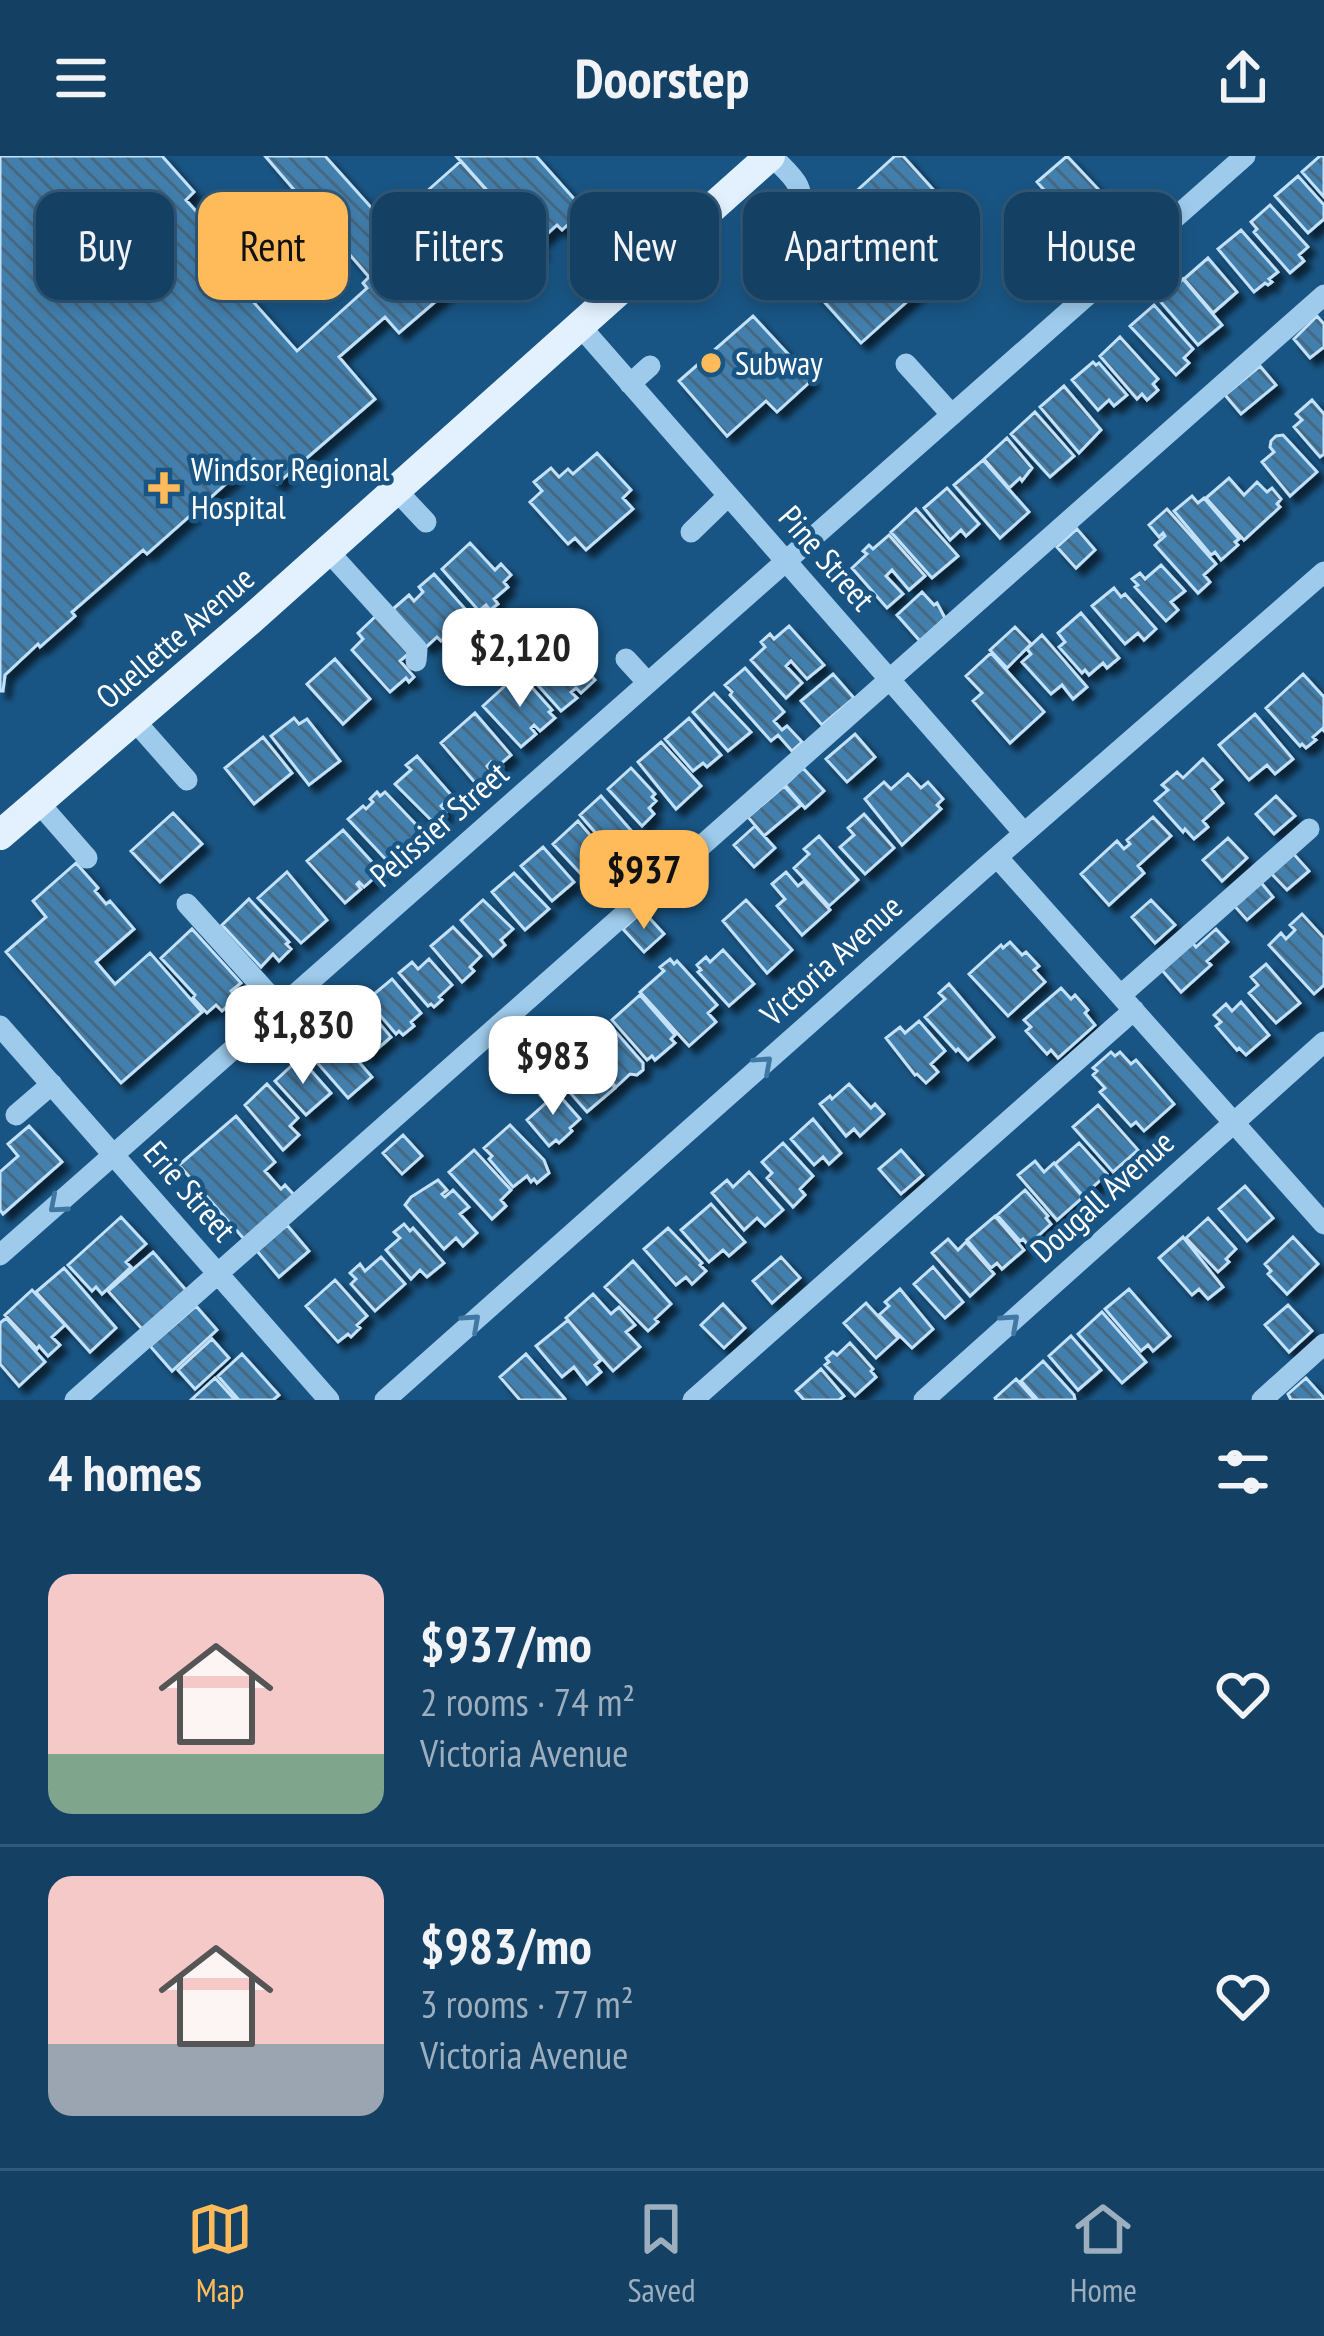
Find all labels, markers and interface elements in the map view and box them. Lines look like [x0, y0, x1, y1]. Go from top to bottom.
text: Doorstep [575, 43, 749, 113]
icon: menu [48, 45, 114, 111]
icon: share [1210, 45, 1276, 111]
chip: Buy [36, 192, 174, 300]
chip: Rent [198, 192, 348, 300]
chip: Filters [372, 192, 546, 300]
chip: New [570, 192, 719, 300]
chip: Apartment [743, 192, 980, 300]
chip: House [1004, 192, 1179, 300]
place label: Subway [735, 341, 823, 384]
marker: Subway [698, 350, 724, 376]
place label: Windsor Regional Hospital [191, 447, 390, 528]
marker: Windsor Regional Hospital [148, 472, 180, 504]
street label: Pine Street [770, 496, 885, 619]
street label: Ouellette Avenue [87, 556, 263, 717]
pin: $2,120 [422, 608, 618, 710]
text: $2,120 [469, 621, 571, 672]
street label: Pelissier Street [360, 752, 517, 896]
pin: $937 [573, 830, 715, 932]
text: $937 [607, 843, 681, 894]
street label: Victoria Avenue [750, 885, 911, 1035]
pin: $1,830 [205, 985, 401, 1087]
text: $1,830 [252, 998, 354, 1049]
pin: $983 [482, 1016, 624, 1118]
text: $983 [516, 1029, 590, 1080]
one-way arrow [750, 1056, 772, 1078]
street label: Dougall Avenue [1021, 1120, 1182, 1271]
street label: Erie Street [135, 1132, 246, 1250]
one-way arrow [49, 1191, 71, 1212]
one-way arrow [459, 1315, 480, 1336]
one-way arrow [997, 1315, 1018, 1336]
text: 4 homes [48, 1439, 202, 1505]
icon: filters [1210, 1439, 1276, 1505]
text: $937/mo [420, 1610, 592, 1676]
icon: home [144, 1622, 288, 1766]
icon: heart [1210, 1661, 1276, 1727]
text: 2 rooms · 74 m² [420, 1676, 635, 1727]
text: Victoria Avenue [420, 1727, 628, 1778]
text: $983/mo [420, 1912, 592, 1978]
icon: home [144, 1924, 288, 2068]
icon: heart [1210, 1963, 1276, 2029]
text: 3 rooms · 77 m² [420, 1978, 634, 2029]
text: Victoria Avenue [420, 2029, 628, 2080]
tab: Map [187, 2196, 253, 2311]
tab: Saved [627, 2196, 695, 2311]
tab: Home [1070, 2196, 1137, 2311]

